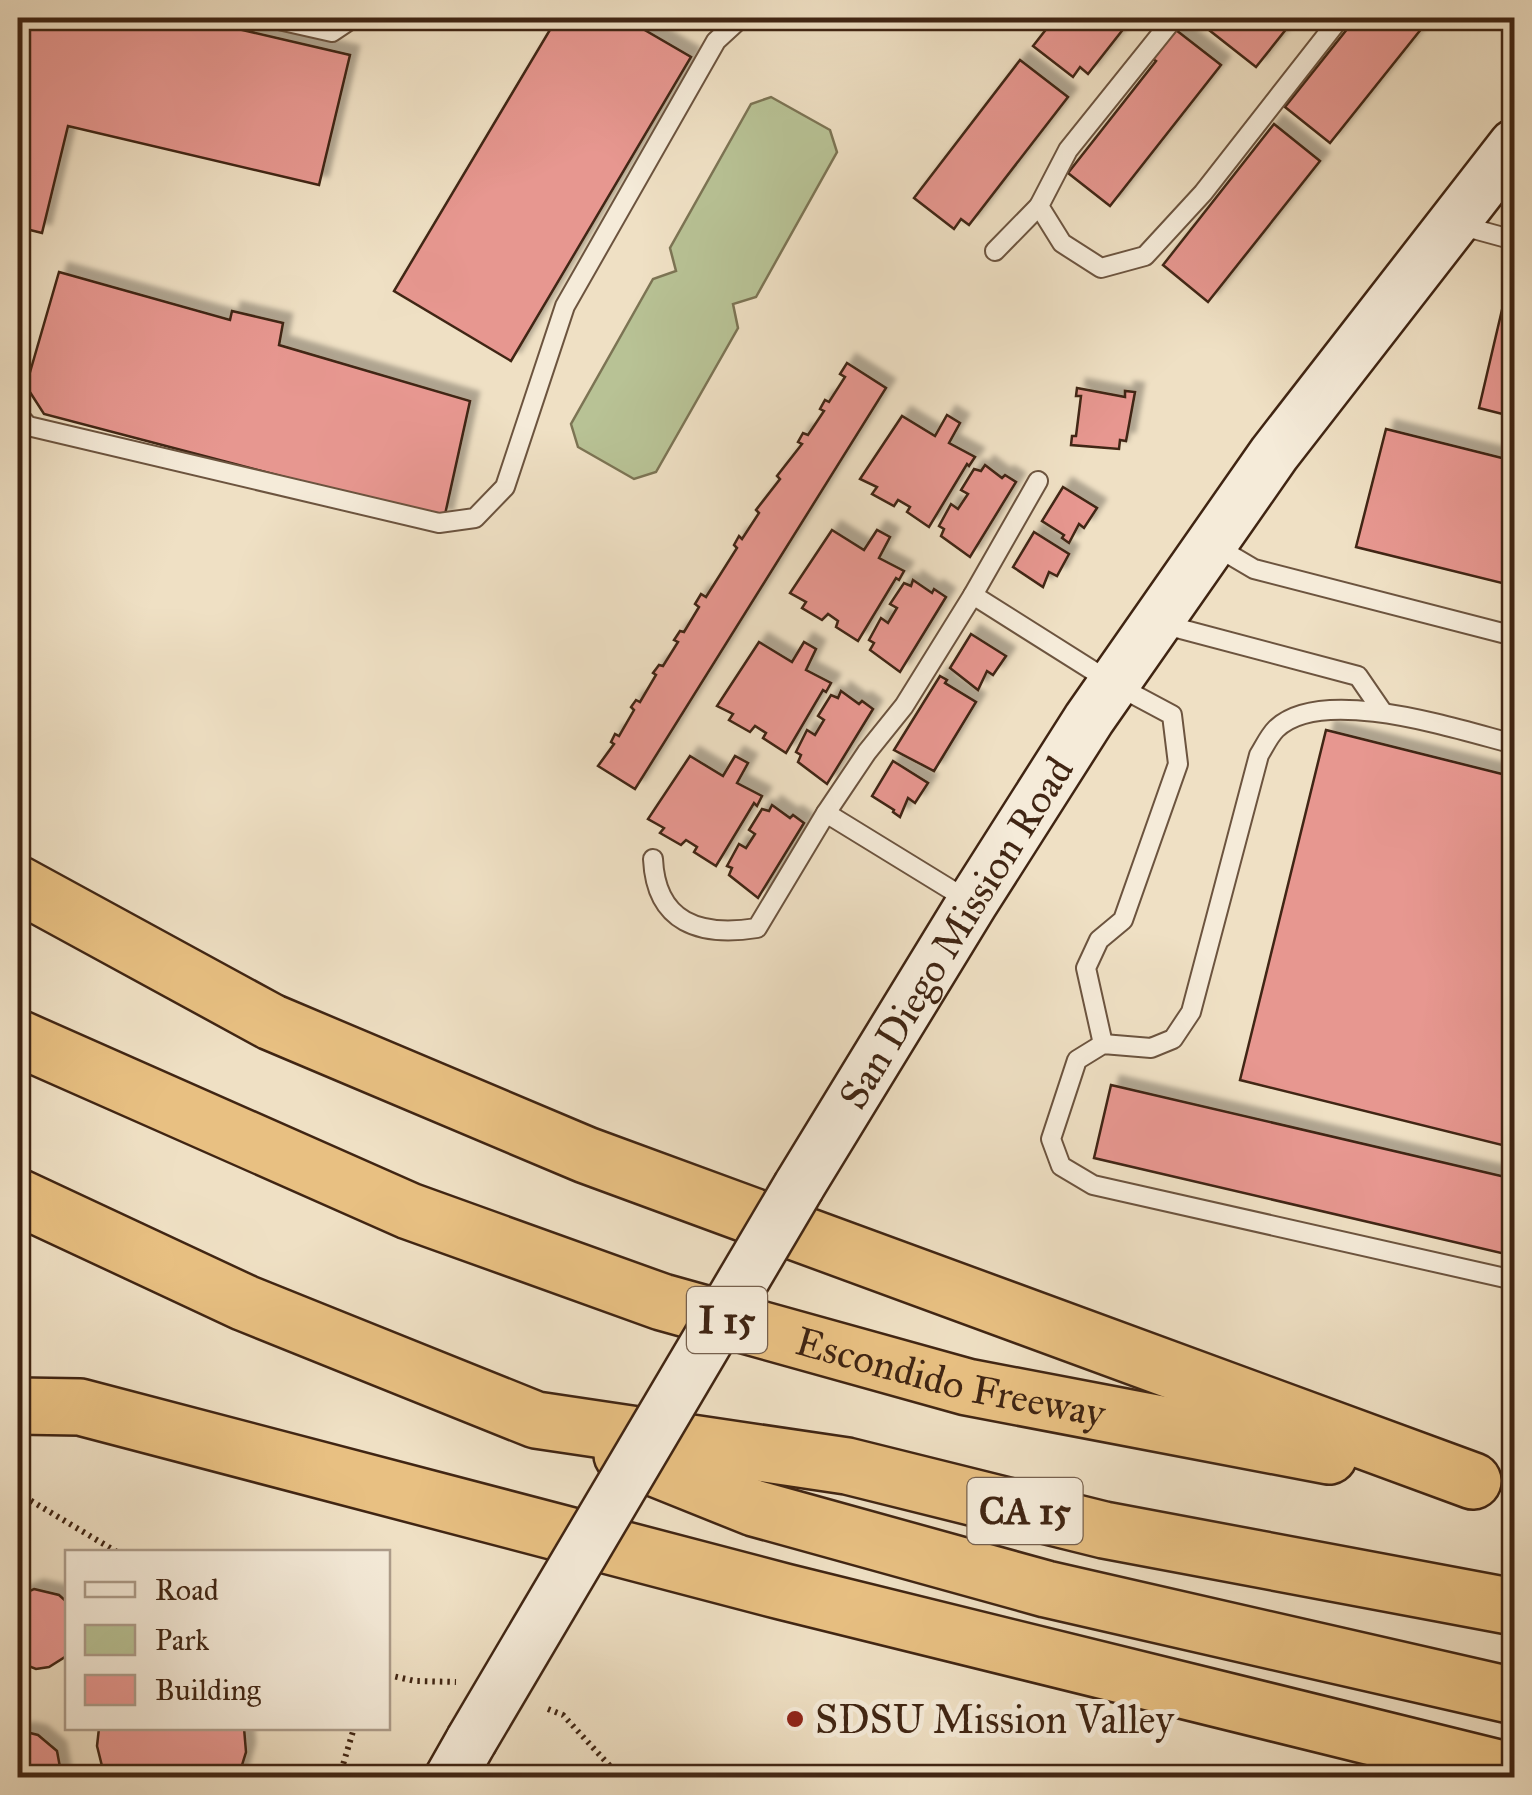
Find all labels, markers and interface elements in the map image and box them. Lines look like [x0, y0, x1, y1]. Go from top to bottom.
street label: San Diego Mission Road [828, 748, 1084, 1118]
road number: I 15 [687, 1287, 767, 1353]
street label: Escondido Freeway [790, 1317, 1111, 1438]
road number: CA 15 [968, 1478, 1082, 1544]
legend [65, 1550, 390, 1730]
text: Road [155, 1572, 219, 1608]
text: Park [155, 1622, 209, 1658]
text: Building [155, 1672, 262, 1708]
place label: SDSU Mission Valley [815, 1695, 1175, 1744]
marker: SDSU Mission Valley [784, 1708, 806, 1730]

